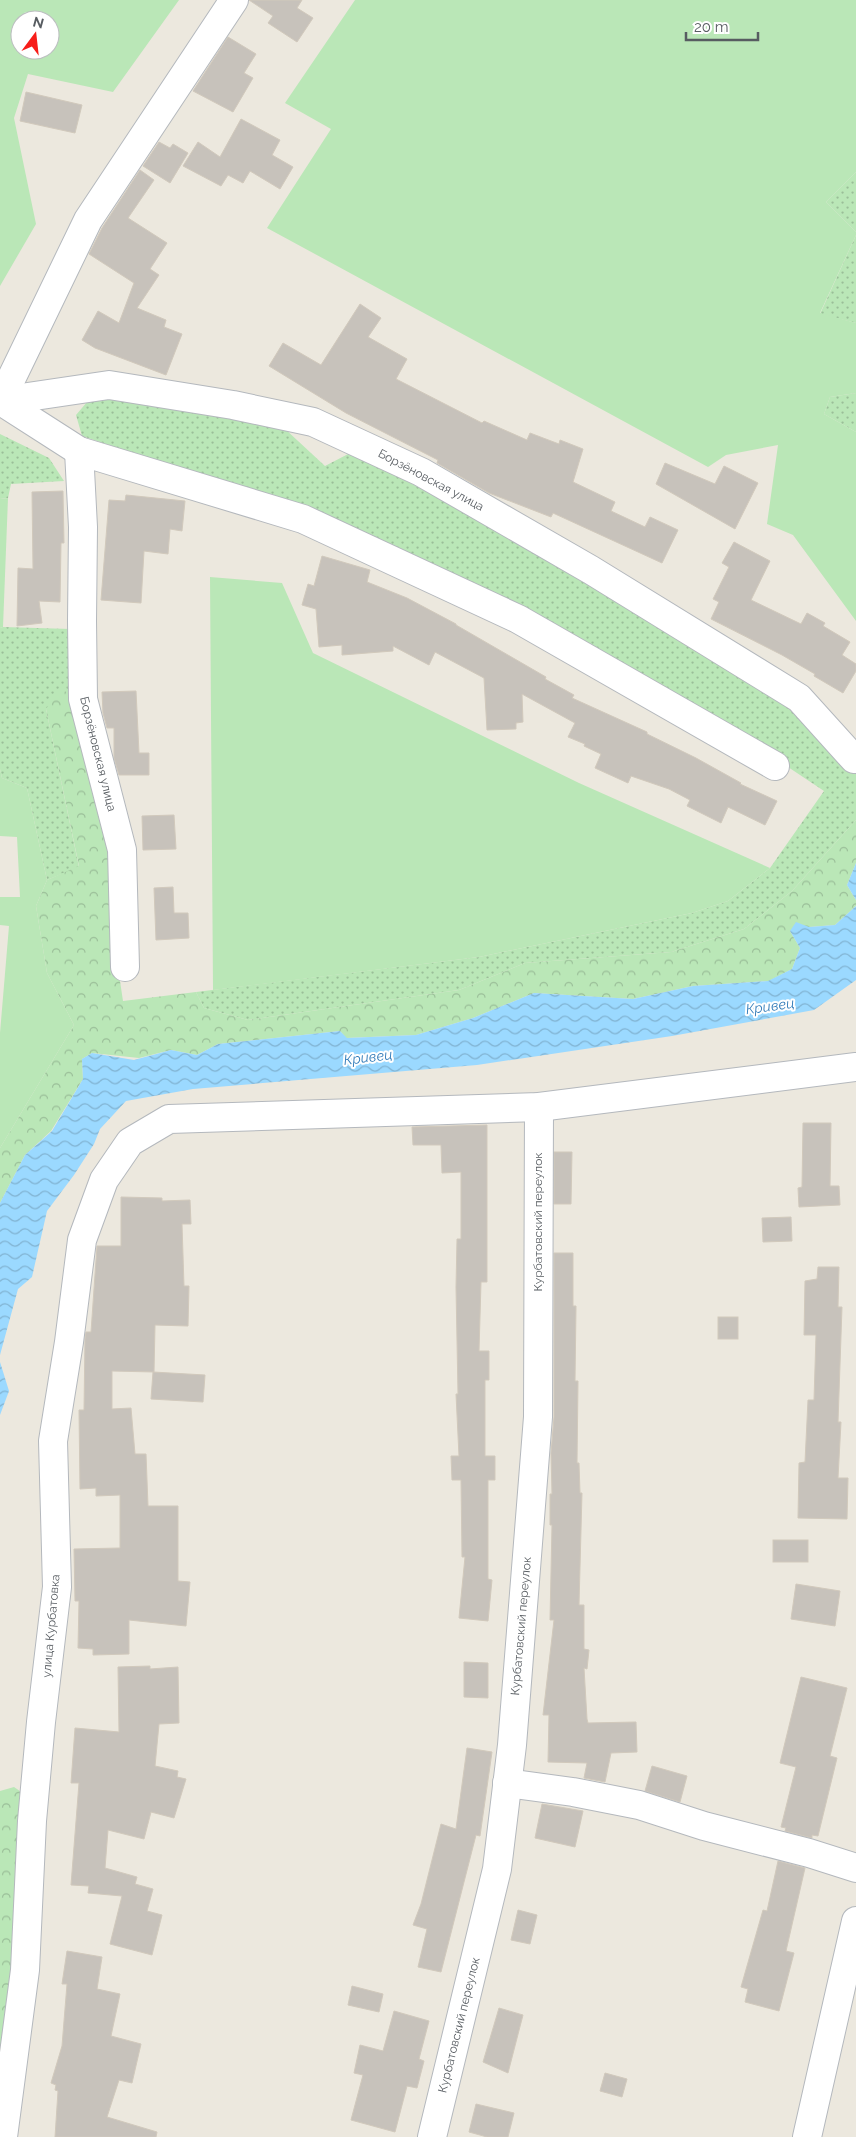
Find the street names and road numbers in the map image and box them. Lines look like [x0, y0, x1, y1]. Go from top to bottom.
street label: Борзёновская улица [376, 446, 486, 514]
street label: Борзёновская улица [77, 695, 119, 813]
street label: Курбатовский переулок [531, 1152, 545, 1292]
street label: Курбатовский переулок [508, 1556, 534, 1696]
street label: улица Курбатовка [39, 1574, 63, 1678]
street label: Курбатовский переулок [435, 1956, 483, 2094]

